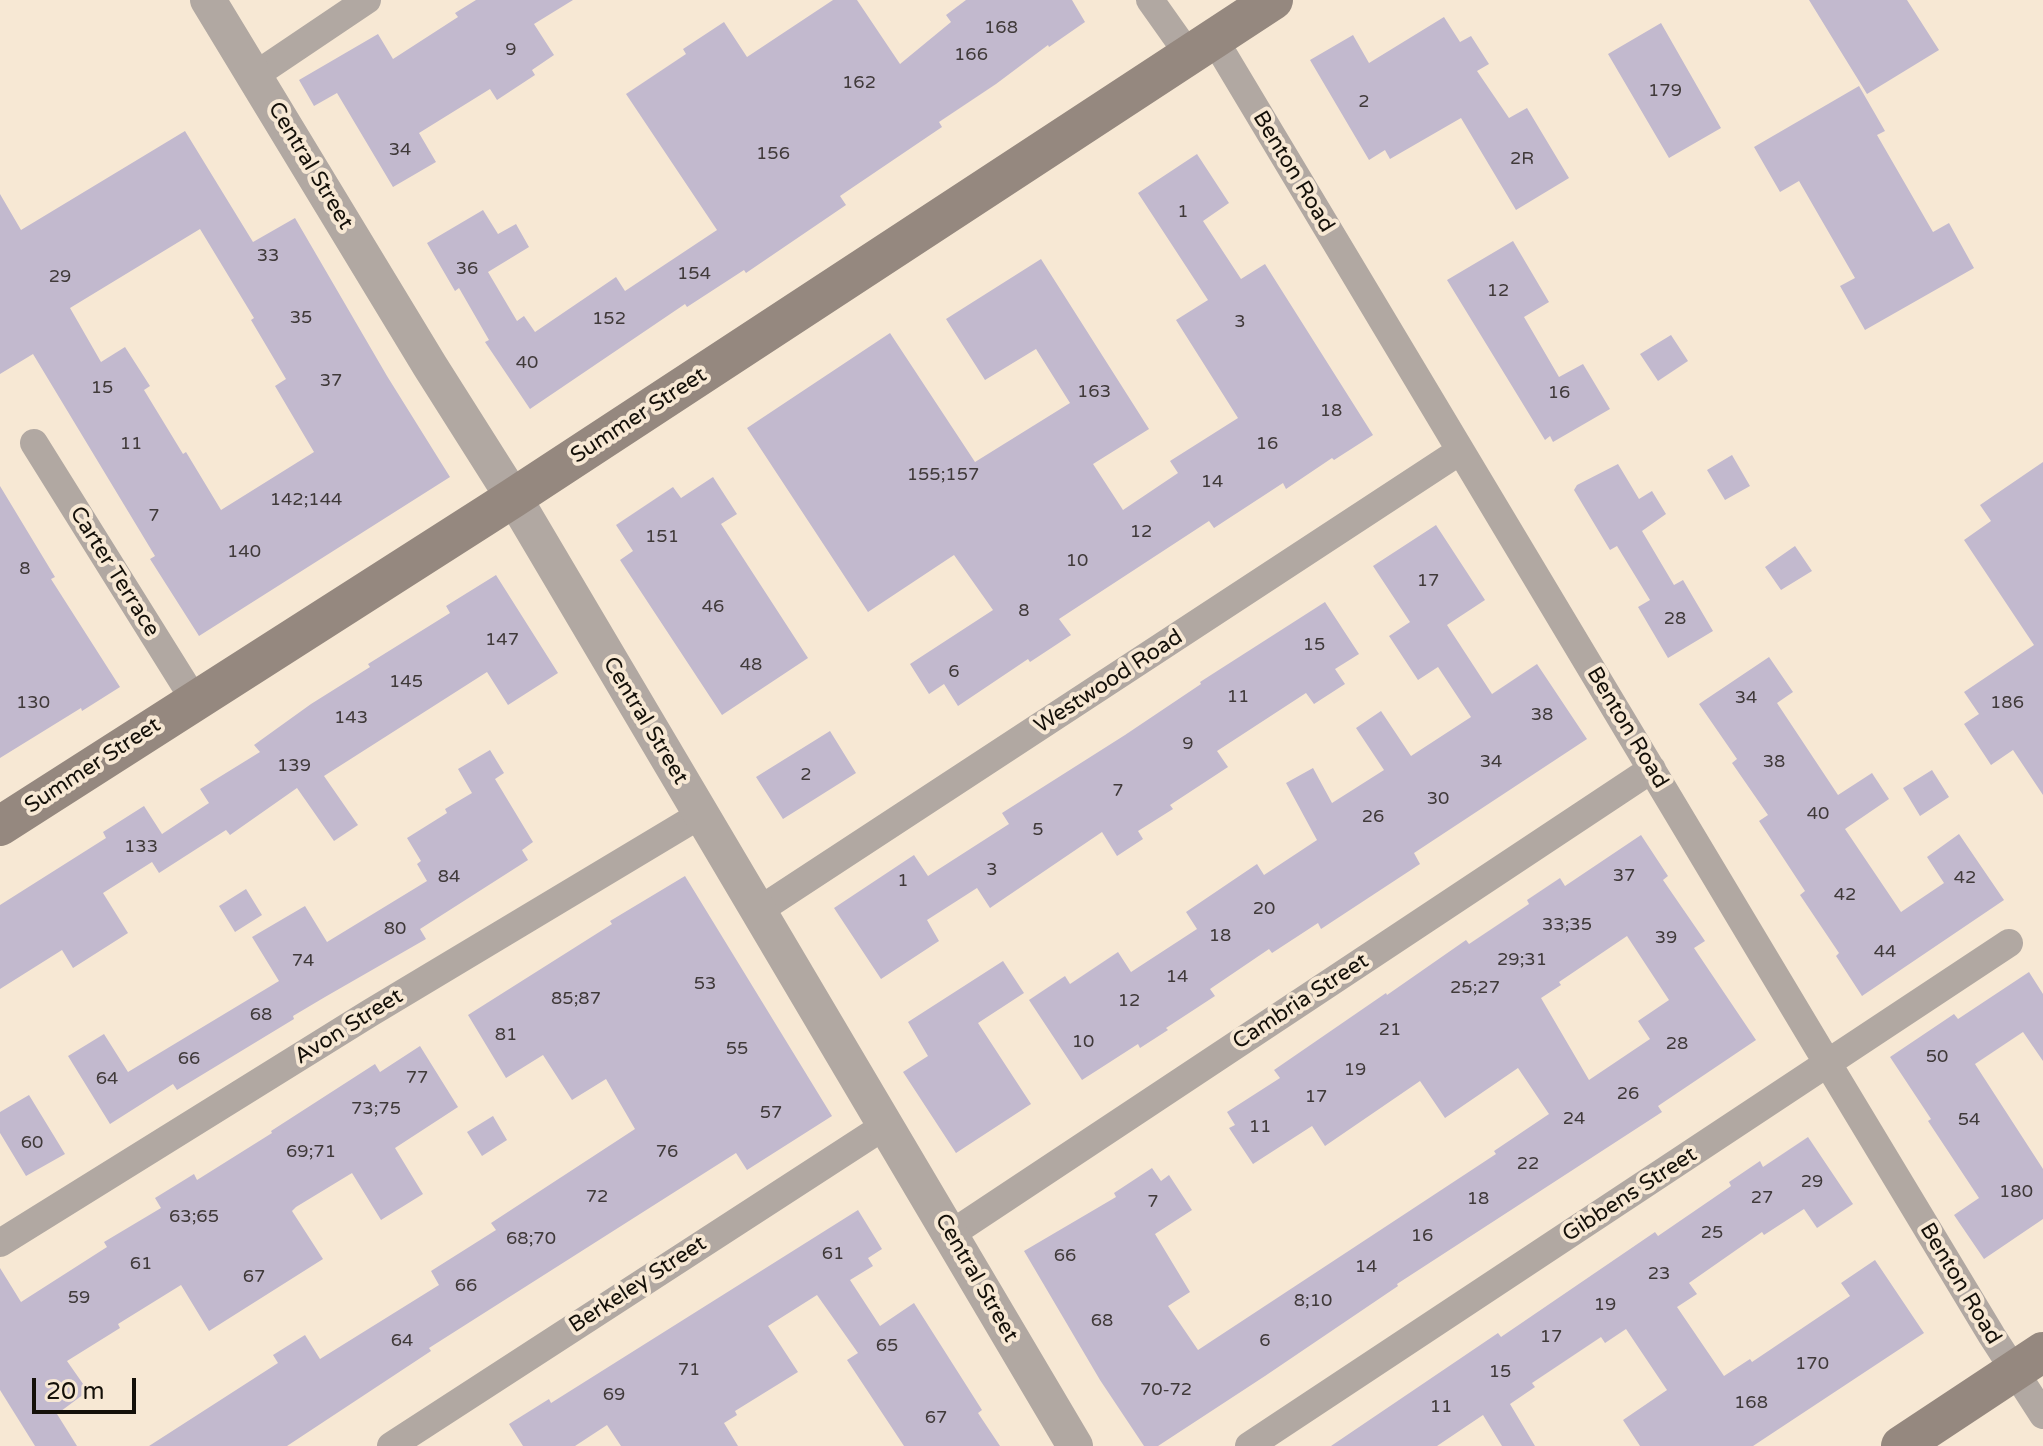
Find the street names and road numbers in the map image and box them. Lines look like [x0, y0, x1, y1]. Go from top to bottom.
street label: Central Street [262, 98, 358, 234]
street label: Benton Road [1246, 107, 1340, 237]
street label: Summer Street [566, 362, 712, 470]
street label: Carter Terrace [63, 502, 165, 642]
street label: Westwood Road [1030, 624, 1188, 740]
street label: Central Street [597, 653, 693, 789]
street label: Benton Road [1580, 663, 1674, 793]
street label: Summer Street [20, 712, 166, 820]
street label: Cambria Street [1228, 948, 1374, 1056]
street label: Avon Street [290, 983, 408, 1071]
street label: Gibbens Street [1558, 1142, 1702, 1248]
street label: Central Street [929, 1209, 1023, 1347]
street label: Benton Road [1913, 1219, 2007, 1349]
street label: Berkeley Street [564, 1231, 712, 1339]

